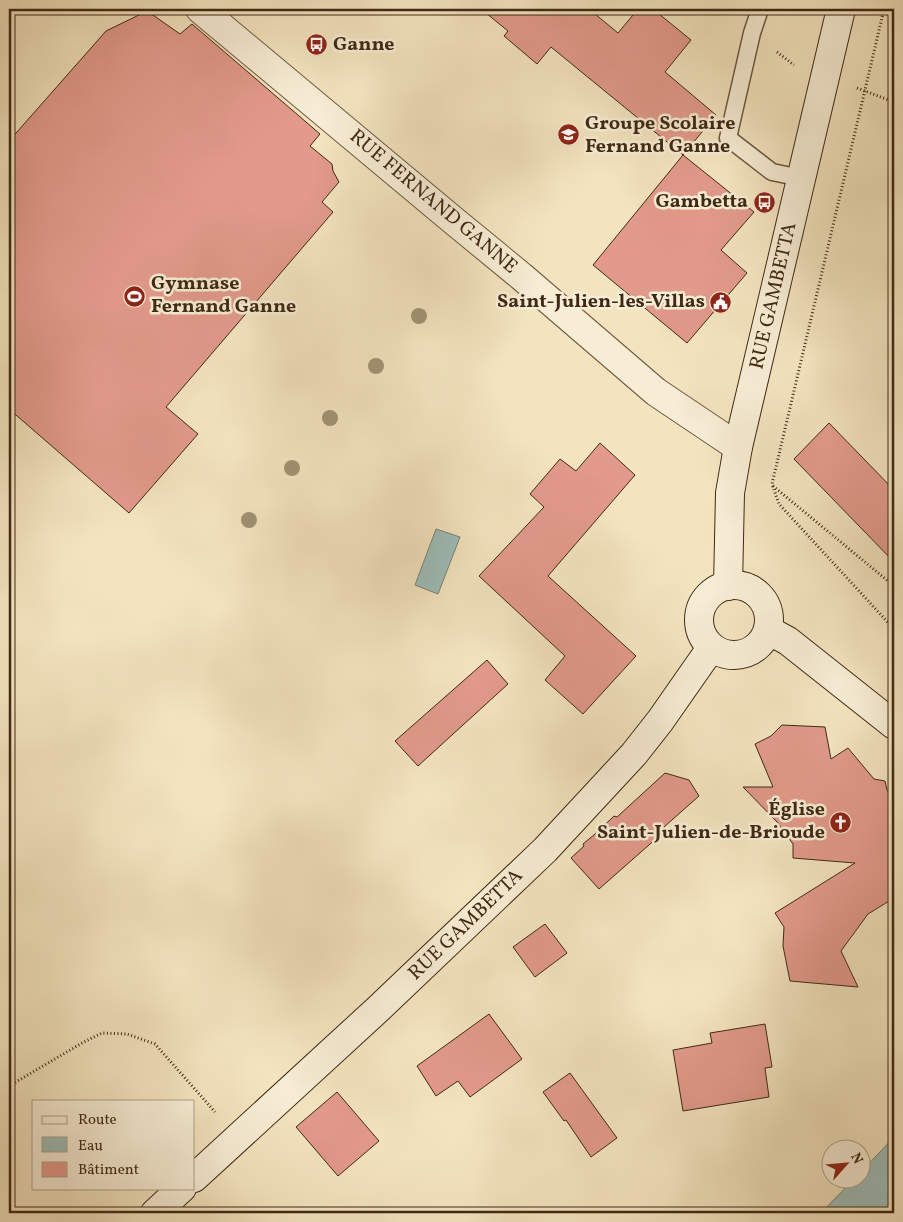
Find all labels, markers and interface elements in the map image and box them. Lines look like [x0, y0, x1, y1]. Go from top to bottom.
place label: Ganne [333, 31, 394, 59]
bus stop icon: Ganne [305, 33, 329, 57]
place label: Groupe Scolaire Fernand Ganne [585, 110, 736, 161]
street label: RUE FERNAND GANNE [343, 123, 523, 281]
school or university icon: Groupe Scolaire Fernand Ganne [557, 123, 581, 147]
place label: Gambetta [655, 188, 748, 216]
bus stop icon: Gambetta [752, 190, 776, 214]
street label: RUE GAMBETTA [743, 220, 805, 372]
place label: Gymnase Fernand Ganne [151, 270, 296, 321]
sports icon: Gymnase Fernand Ganne [123, 284, 147, 308]
place label: Saint-Julien-les-Villas [497, 288, 705, 316]
public building icon: Saint-Julien-les-Villas [709, 290, 733, 314]
place label: Église Saint-Julien-de-Brioude [597, 796, 825, 847]
church icon: Église Saint-Julien-de-Brioude [829, 810, 853, 834]
street label: RUE GAMBETTA [402, 863, 530, 987]
legend [32, 1100, 195, 1190]
text: Route [78, 1110, 117, 1131]
text: Eau [78, 1136, 103, 1157]
north arrow [820, 1140, 870, 1190]
text: N [845, 1150, 867, 1168]
text: Bâtiment [78, 1160, 139, 1181]

